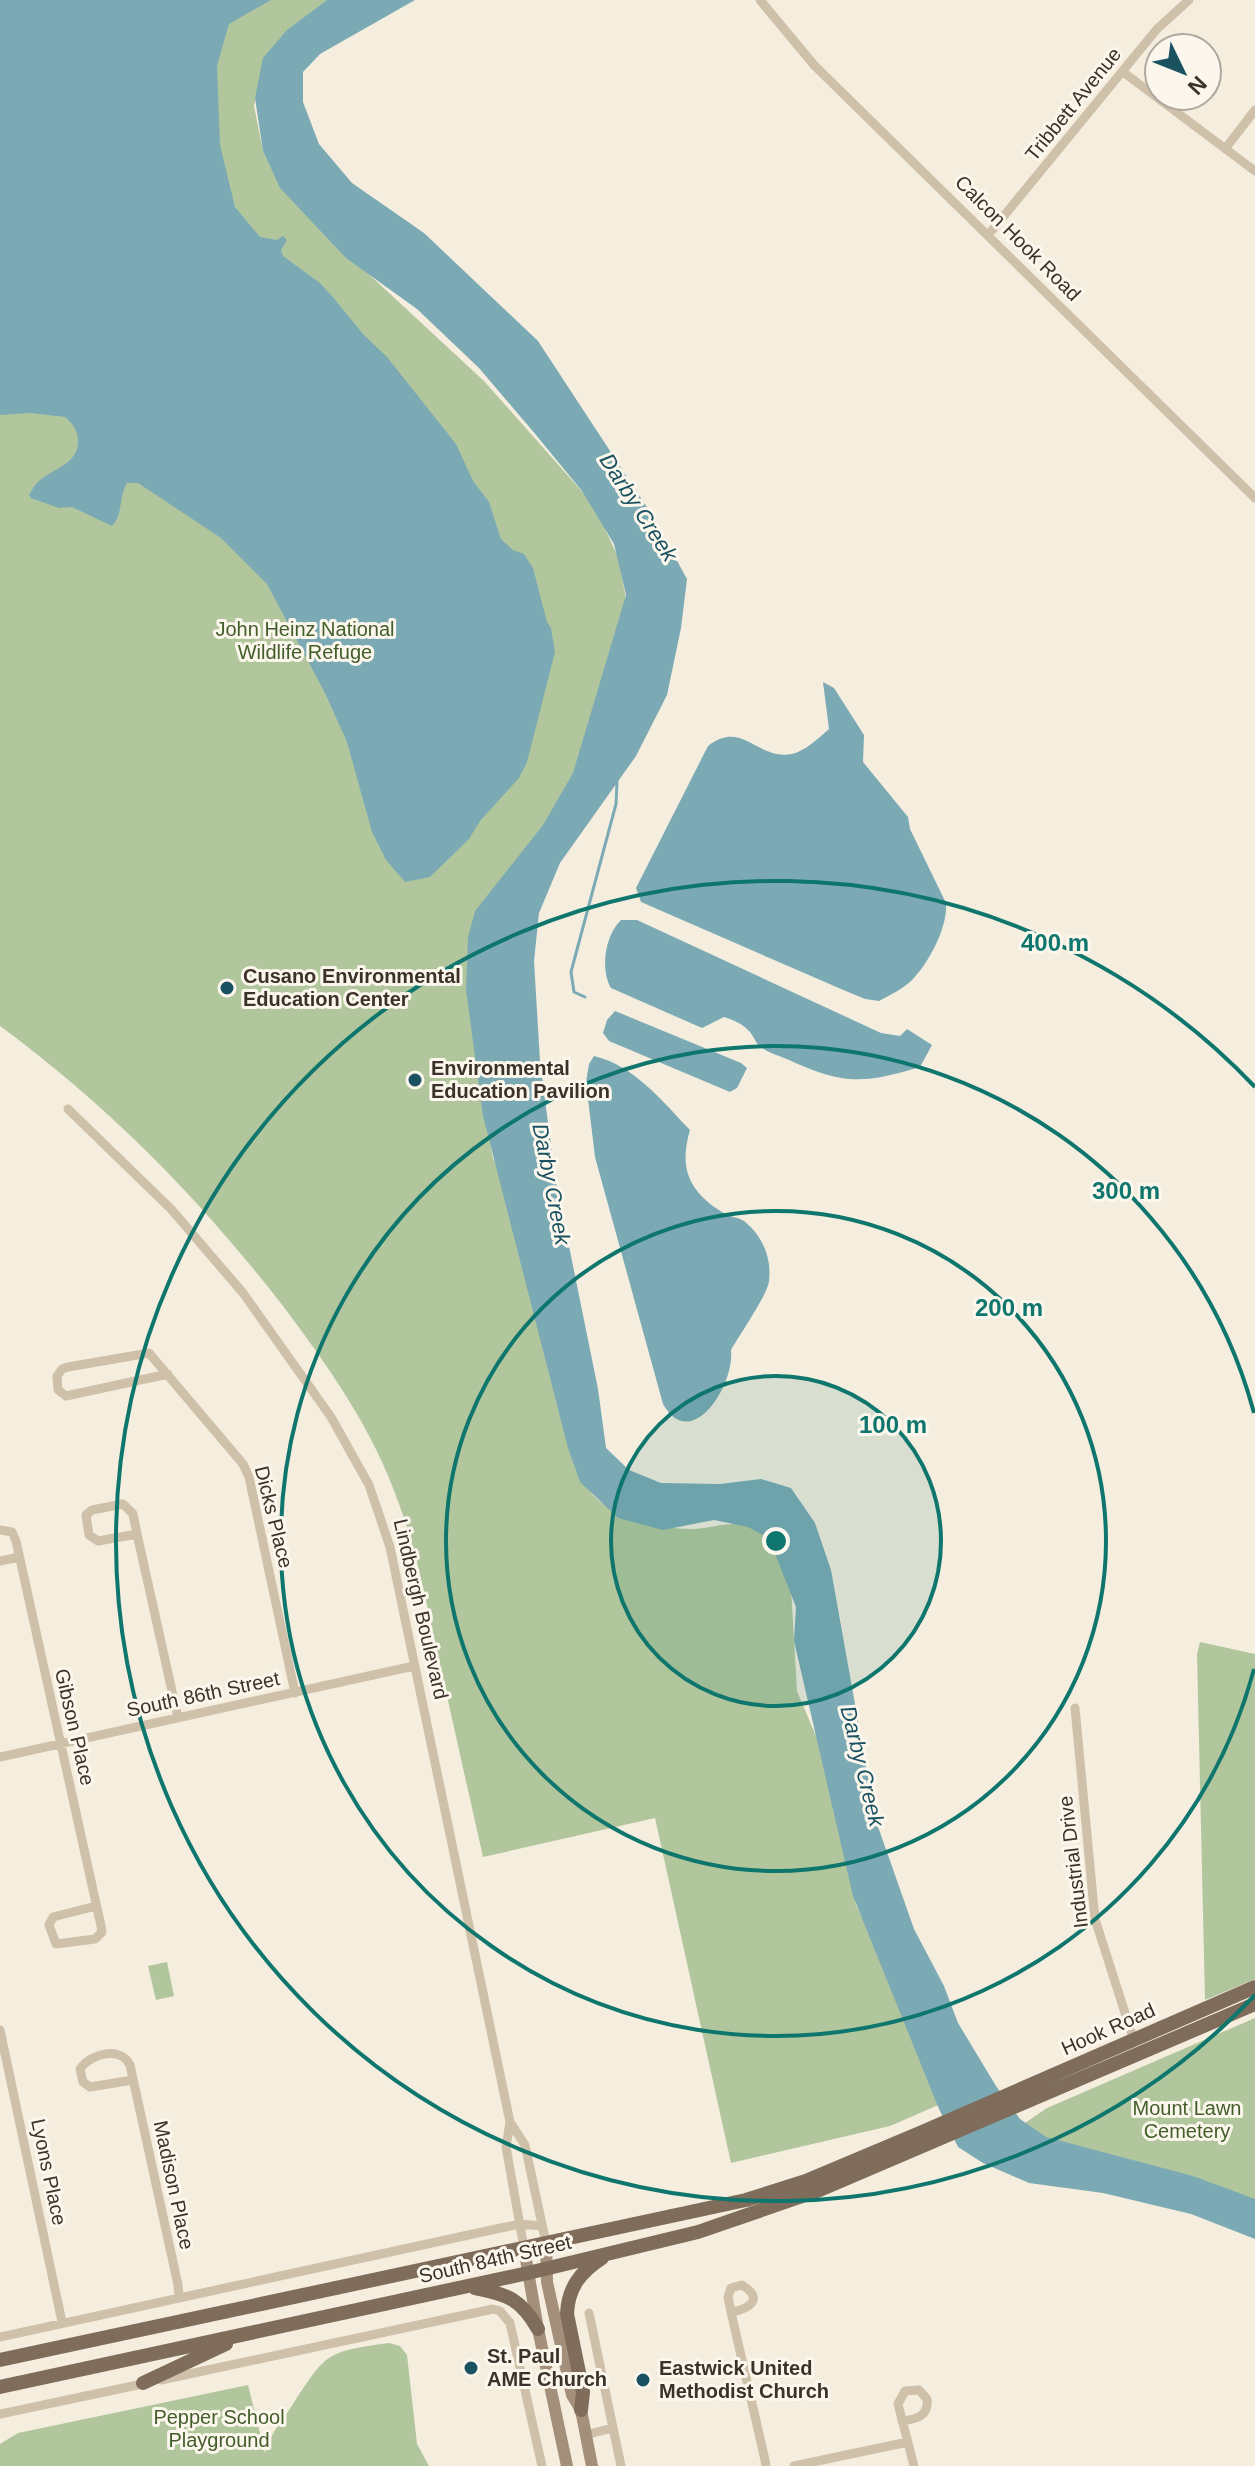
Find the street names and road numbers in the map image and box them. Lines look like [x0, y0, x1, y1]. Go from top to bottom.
street label: Tribbett Avenue [1021, 43, 1125, 165]
street label: Calcon Hook Road [951, 171, 1085, 305]
street label: Dicks Place [251, 1464, 297, 1570]
street label: Lindbergh Boulevard [390, 1517, 452, 1701]
street label: Gibson Place [51, 1667, 99, 1787]
street label: South 86th Street [125, 1667, 282, 1721]
street label: Industrial Drive [1054, 1794, 1092, 1930]
street label: Hook Road [1058, 1999, 1158, 2059]
street label: Lyons Place [27, 2117, 71, 2227]
street label: Madison Place [150, 2119, 198, 2251]
street label: South 84th Street [417, 2231, 574, 2287]

